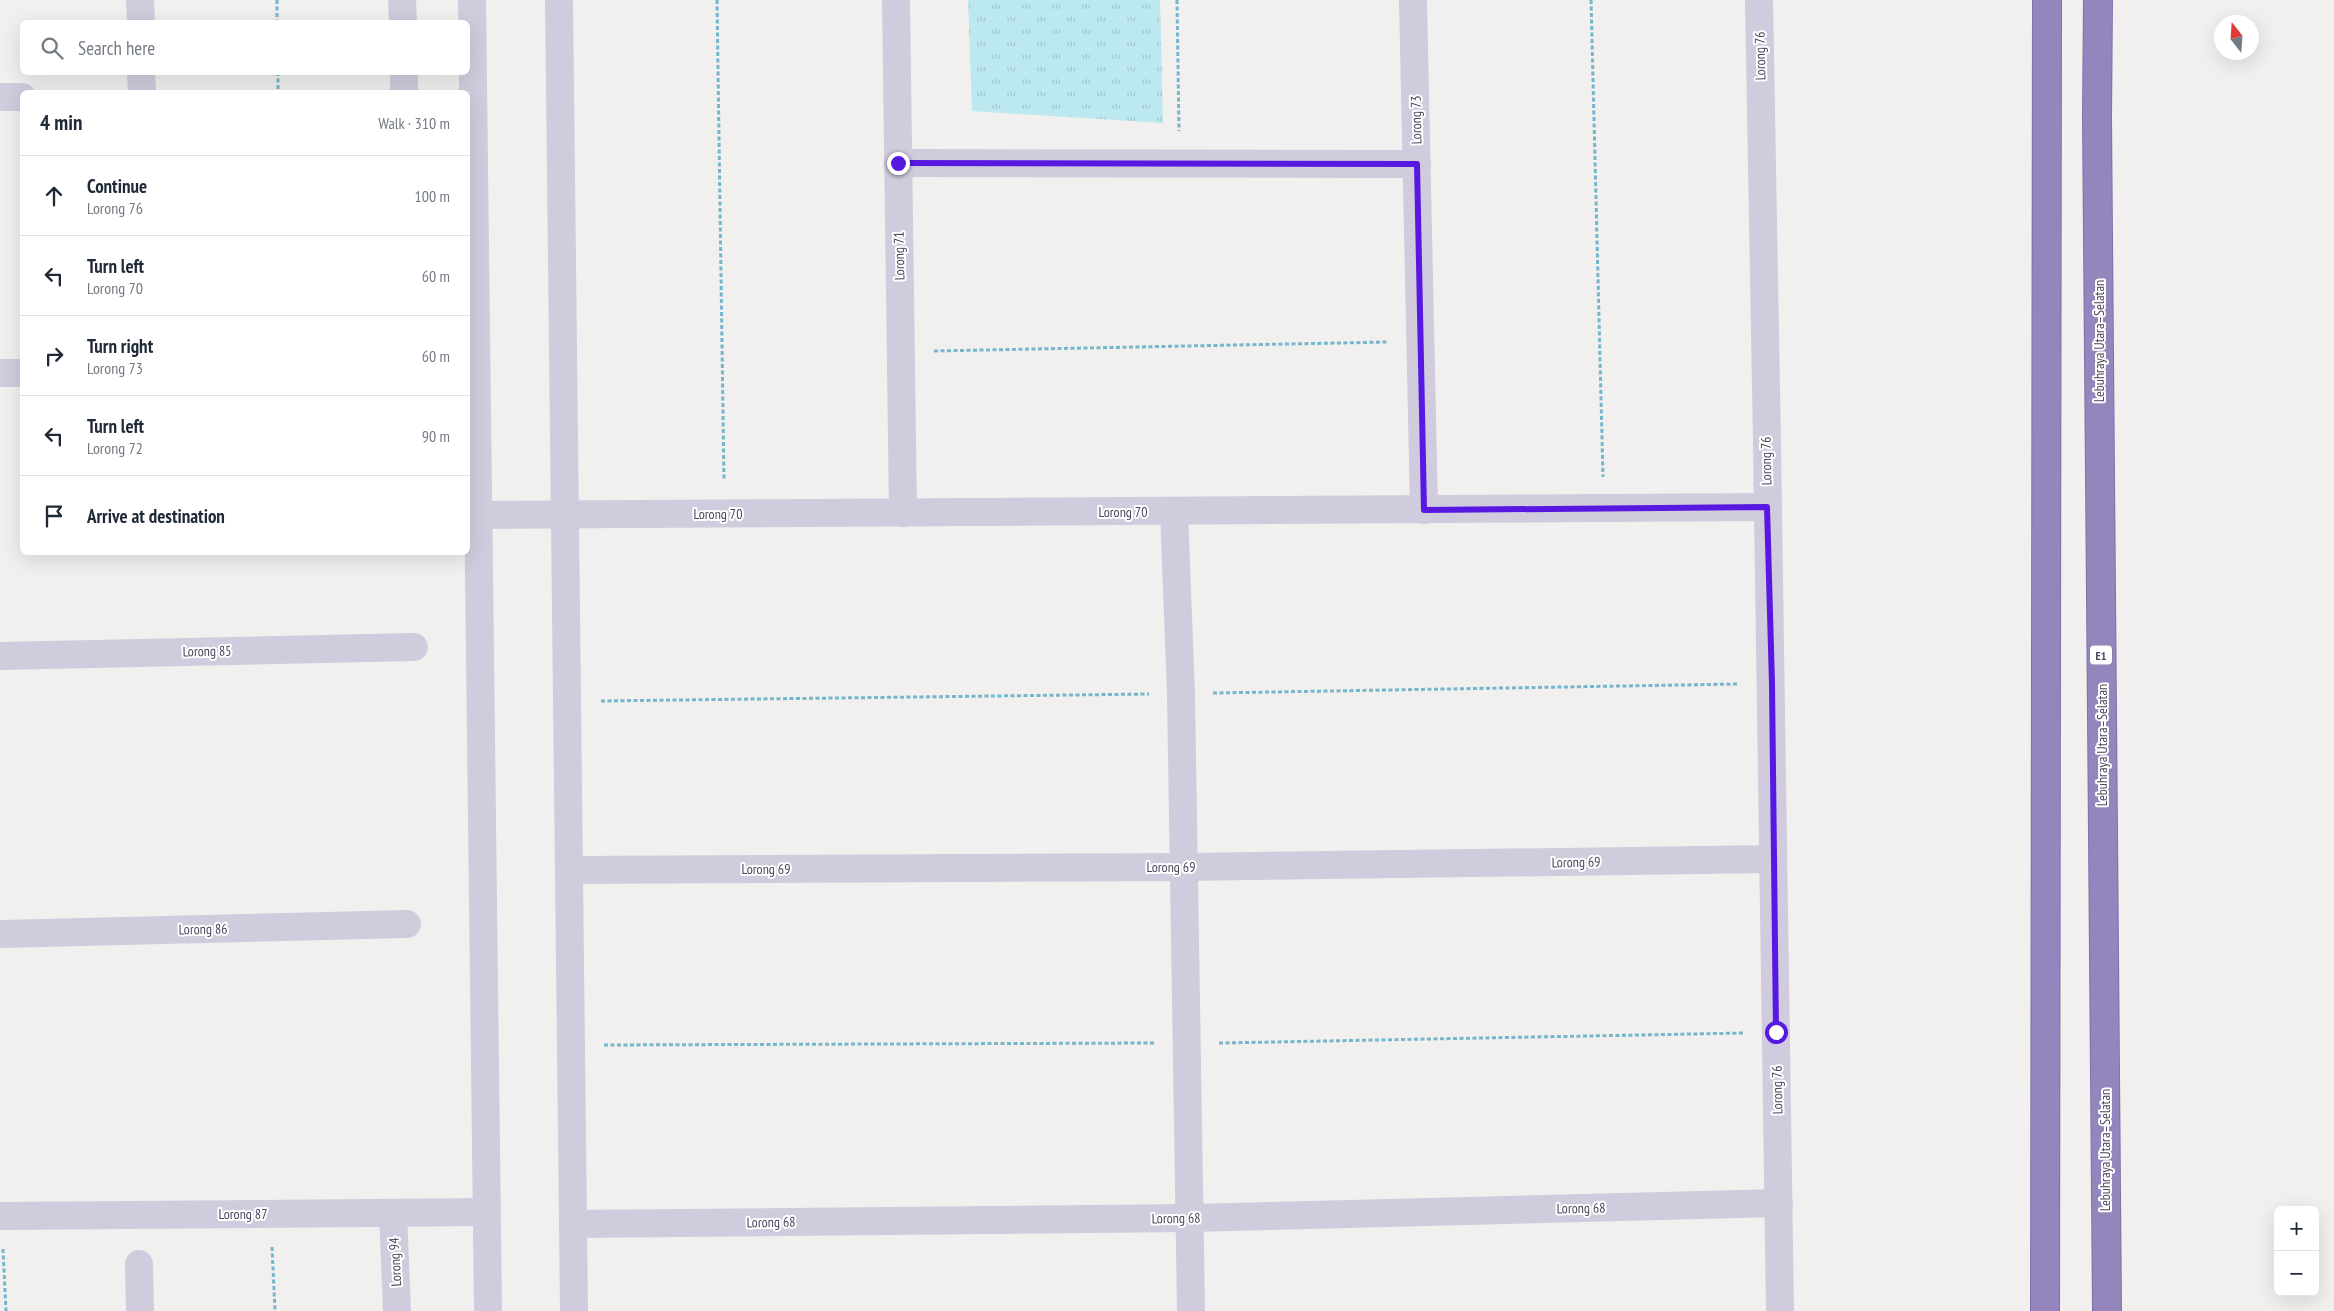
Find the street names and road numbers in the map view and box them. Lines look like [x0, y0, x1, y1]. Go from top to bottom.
street label: Lorong 76 [1751, 31, 1769, 81]
street label: Lorong 73 [1407, 95, 1425, 145]
street label: Lorong 71 [890, 231, 908, 281]
street label: Lebuhraya Utara–Selatan [2090, 280, 2108, 402]
street label: Lorong 76 [1757, 436, 1775, 486]
street label: Lorong 70 [1099, 503, 1147, 521]
street label: Lorong 70 [694, 505, 742, 523]
street label: Lorong 85 [182, 642, 232, 660]
road number: E1 [2090, 646, 2112, 664]
street label: Lebuhraya Utara–Selatan [2093, 684, 2111, 806]
street label: Lorong 69 [1551, 853, 1601, 871]
street label: Lorong 69 [1147, 858, 1195, 876]
street label: Lorong 69 [742, 860, 790, 878]
street label: Lorong 86 [178, 920, 228, 938]
street label: Lorong 76 [1768, 1065, 1786, 1115]
street label: Lebuhraya Utara–Selatan [2096, 1089, 2114, 1211]
street label: Lorong 68 [1556, 1199, 1606, 1217]
street label: Lorong 87 [219, 1205, 267, 1223]
street label: Lorong 68 [1151, 1209, 1201, 1227]
street label: Lorong 68 [746, 1213, 796, 1231]
street label: Lorong 94 [385, 1236, 405, 1287]

